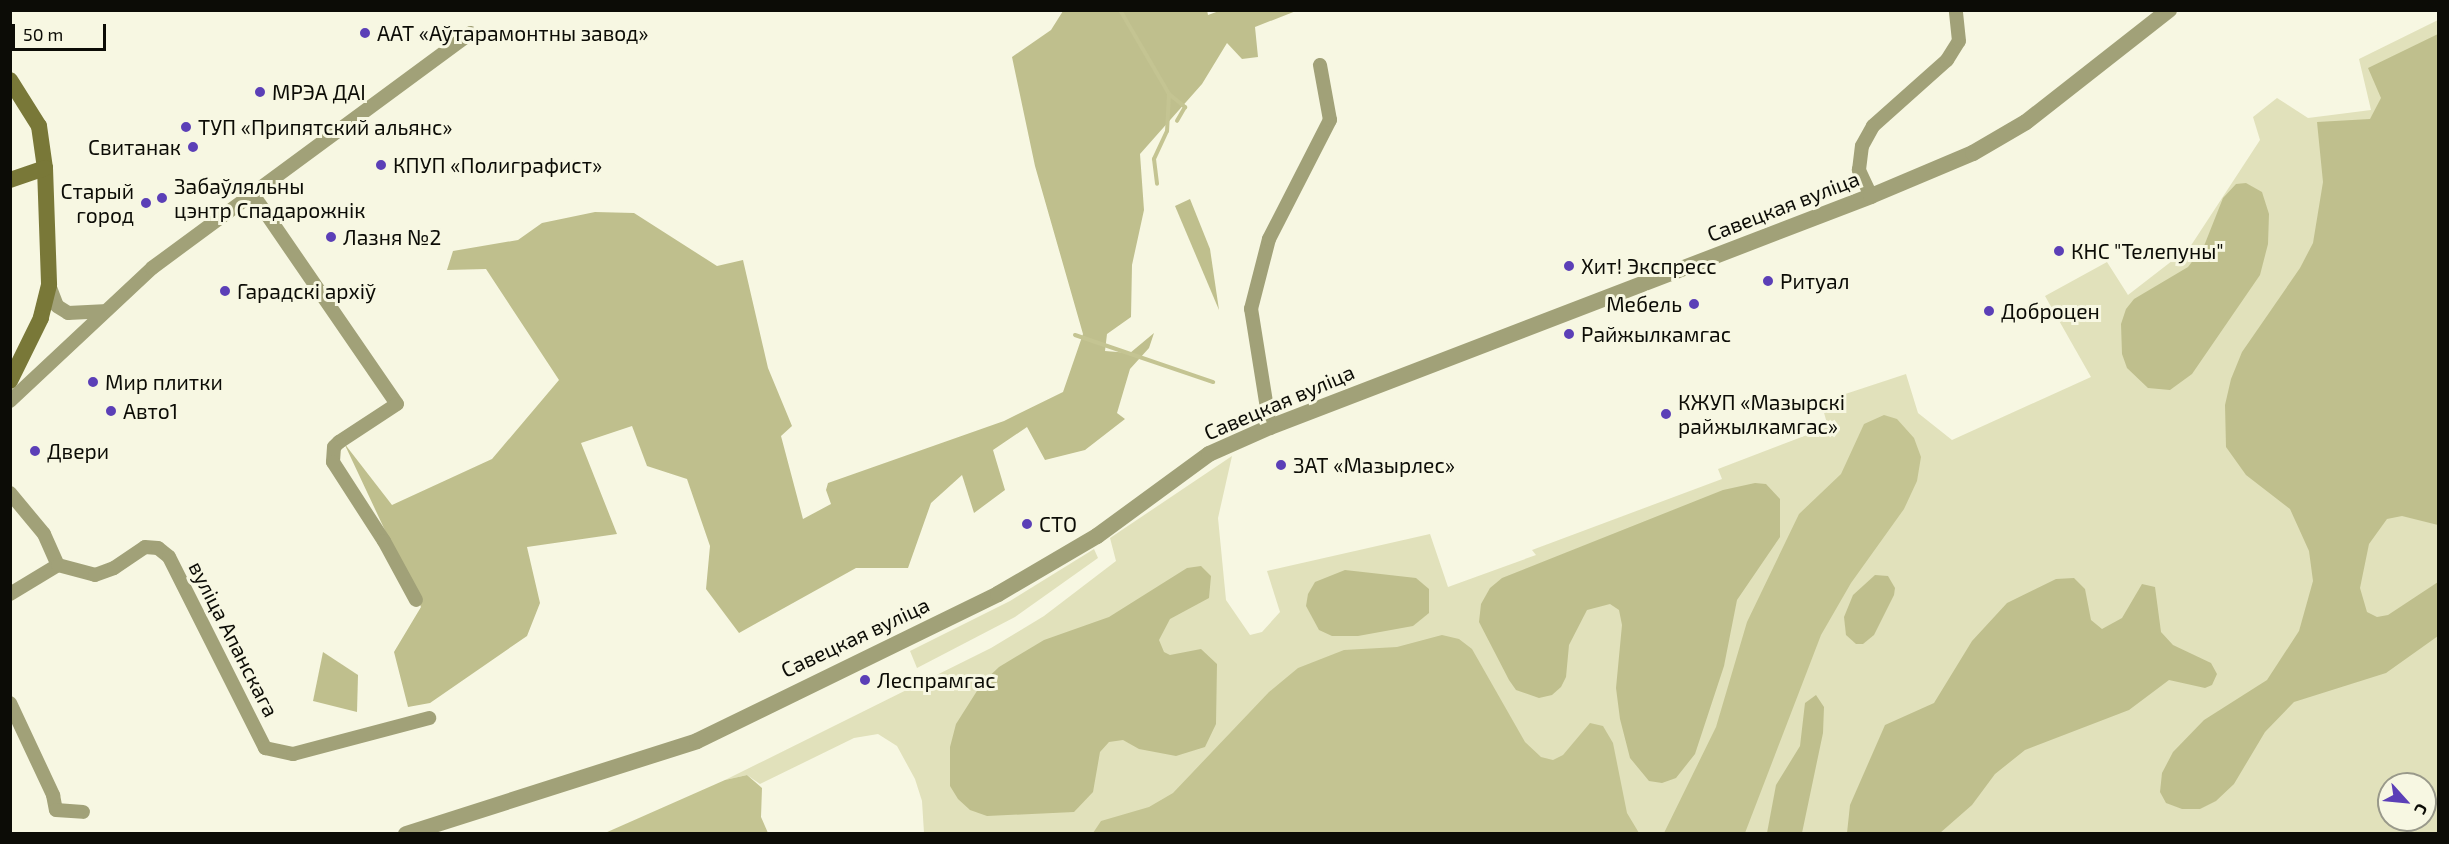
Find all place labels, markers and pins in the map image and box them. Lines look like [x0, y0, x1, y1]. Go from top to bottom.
place label: ААТ «Аўтарамонтны завод» [377, 20, 649, 46]
marker: ААТ «Аўтарамонтны завод» [358, 26, 372, 40]
place label: МРЭА ДАІ [272, 79, 366, 105]
marker: МРЭА ДАІ [253, 85, 267, 99]
place label: ТУП «Припятский альянс» [198, 114, 452, 140]
marker: ТУП «Припятский альянс» [179, 120, 193, 134]
place label: Свитанак [88, 134, 181, 160]
marker: Свитанак [186, 140, 200, 154]
place label: КПУП «Полиграфист» [393, 152, 602, 178]
marker: КПУП «Полиграфист» [374, 158, 388, 172]
place label: Забаўляльны цэнтр Спадарожнік [174, 173, 366, 223]
place label: Старый город [60, 178, 134, 228]
marker: Забаўляльны цэнтр Спадарожнік [155, 191, 169, 205]
marker: Старый город [139, 196, 153, 210]
place label: Лазня №2 [343, 224, 441, 250]
marker: Лазня №2 [324, 230, 338, 244]
place label: КНС "Телепуны" [2071, 238, 2224, 264]
marker: КНС "Телепуны" [2052, 244, 2066, 258]
place label: Хит! Экспресс [1581, 253, 1717, 279]
marker: Хит! Экспресс [1562, 259, 1576, 273]
place label: Ритуал [1780, 268, 1849, 294]
marker: Ритуал [1761, 274, 1775, 288]
place label: Гарадскі архіў [237, 278, 376, 304]
marker: Гарадскі архіў [218, 284, 232, 298]
place label: Мебель [1606, 291, 1682, 317]
marker: Мебель [1687, 297, 1701, 311]
place label: Доброцен [2001, 298, 2100, 324]
marker: Доброцен [1982, 304, 1996, 318]
place label: Райжылкамгас [1581, 321, 1731, 347]
marker: Райжылкамгас [1562, 327, 1576, 341]
place label: Мир плитки [105, 369, 223, 395]
marker: Мир плитки [86, 375, 100, 389]
place label: КЖУП «Мазырскі райжылкамгас» [1678, 389, 1845, 439]
place label: Авто1 [123, 398, 178, 424]
marker: Авто1 [104, 404, 118, 418]
marker: КЖУП «Мазырскі райжылкамгас» [1659, 407, 1673, 421]
place label: Двери [47, 438, 109, 464]
marker: Двери [28, 444, 42, 458]
place label: ЗАТ «Мазырлес» [1293, 452, 1455, 478]
marker: ЗАТ «Мазырлес» [1274, 458, 1288, 472]
place label: СТО [1039, 511, 1077, 537]
marker: СТО [1020, 517, 1034, 531]
place label: Леспрамгас [877, 667, 996, 693]
marker: Леспрамгас [858, 673, 872, 687]

